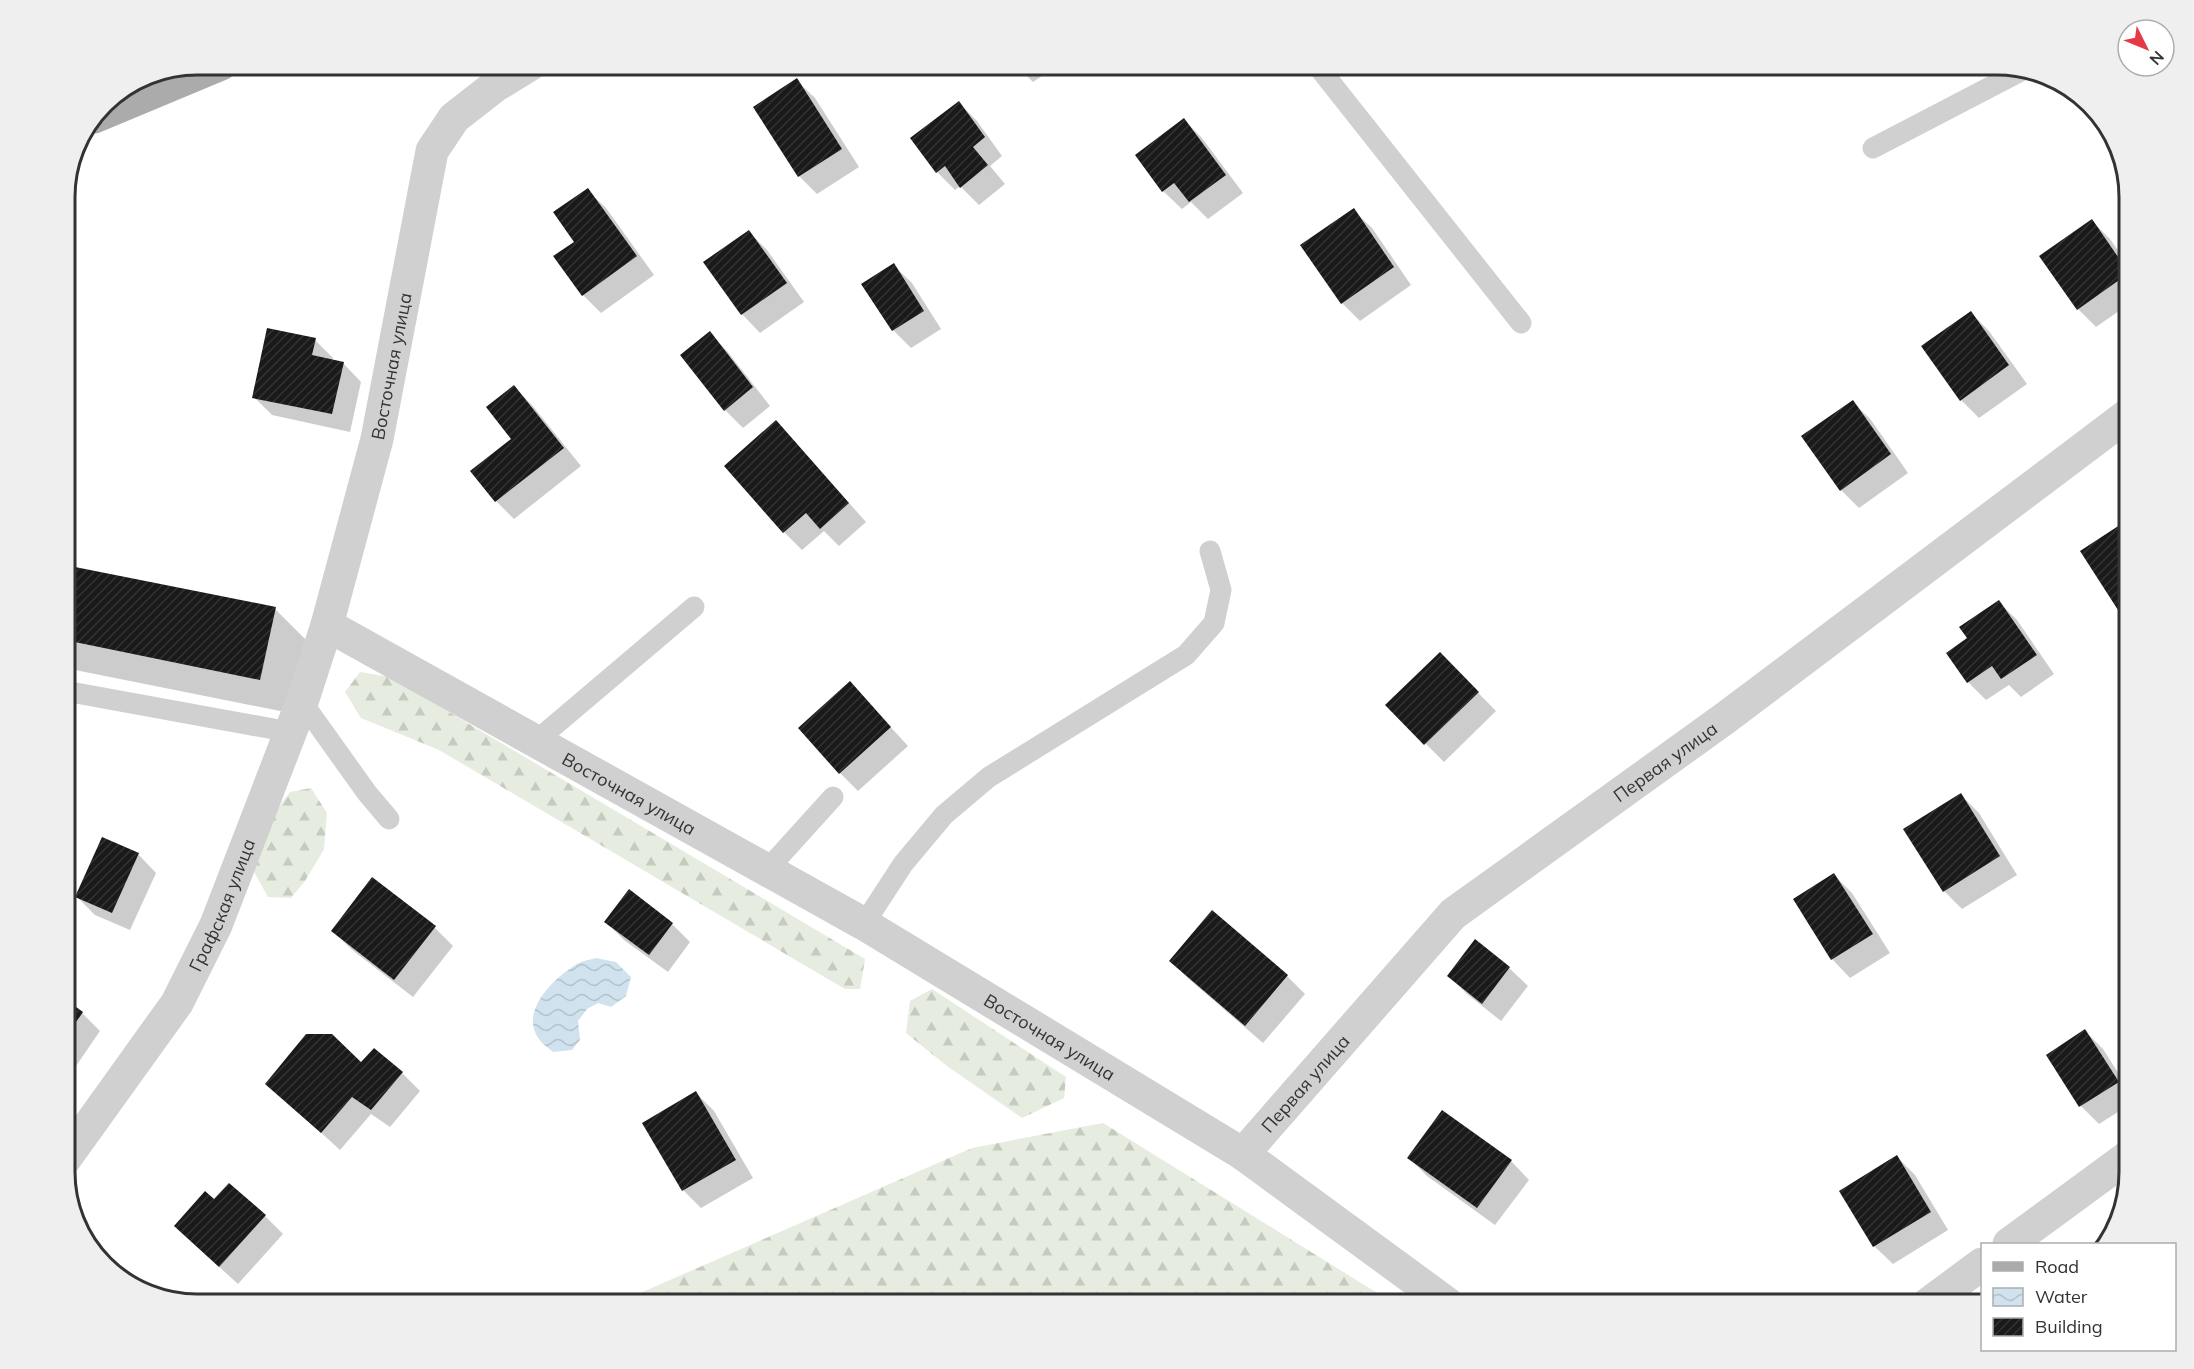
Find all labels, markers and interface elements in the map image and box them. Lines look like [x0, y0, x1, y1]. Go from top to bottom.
north arrow [2116, 18, 2176, 78]
text: N [2146, 47, 2168, 69]
street label: Восточная улица [366, 291, 416, 442]
street label: Первая улица [1608, 716, 1722, 807]
street label: Восточная улица [558, 747, 700, 840]
street label: Графская улица [183, 835, 260, 975]
street label: Восточная улица [980, 988, 1120, 1085]
street label: Первая улица [1256, 1029, 1354, 1137]
legend [1981, 1243, 2176, 1351]
text: Road [2035, 1255, 2079, 1278]
text: Water [2035, 1285, 2088, 1308]
text: Building [2035, 1315, 2103, 1338]

